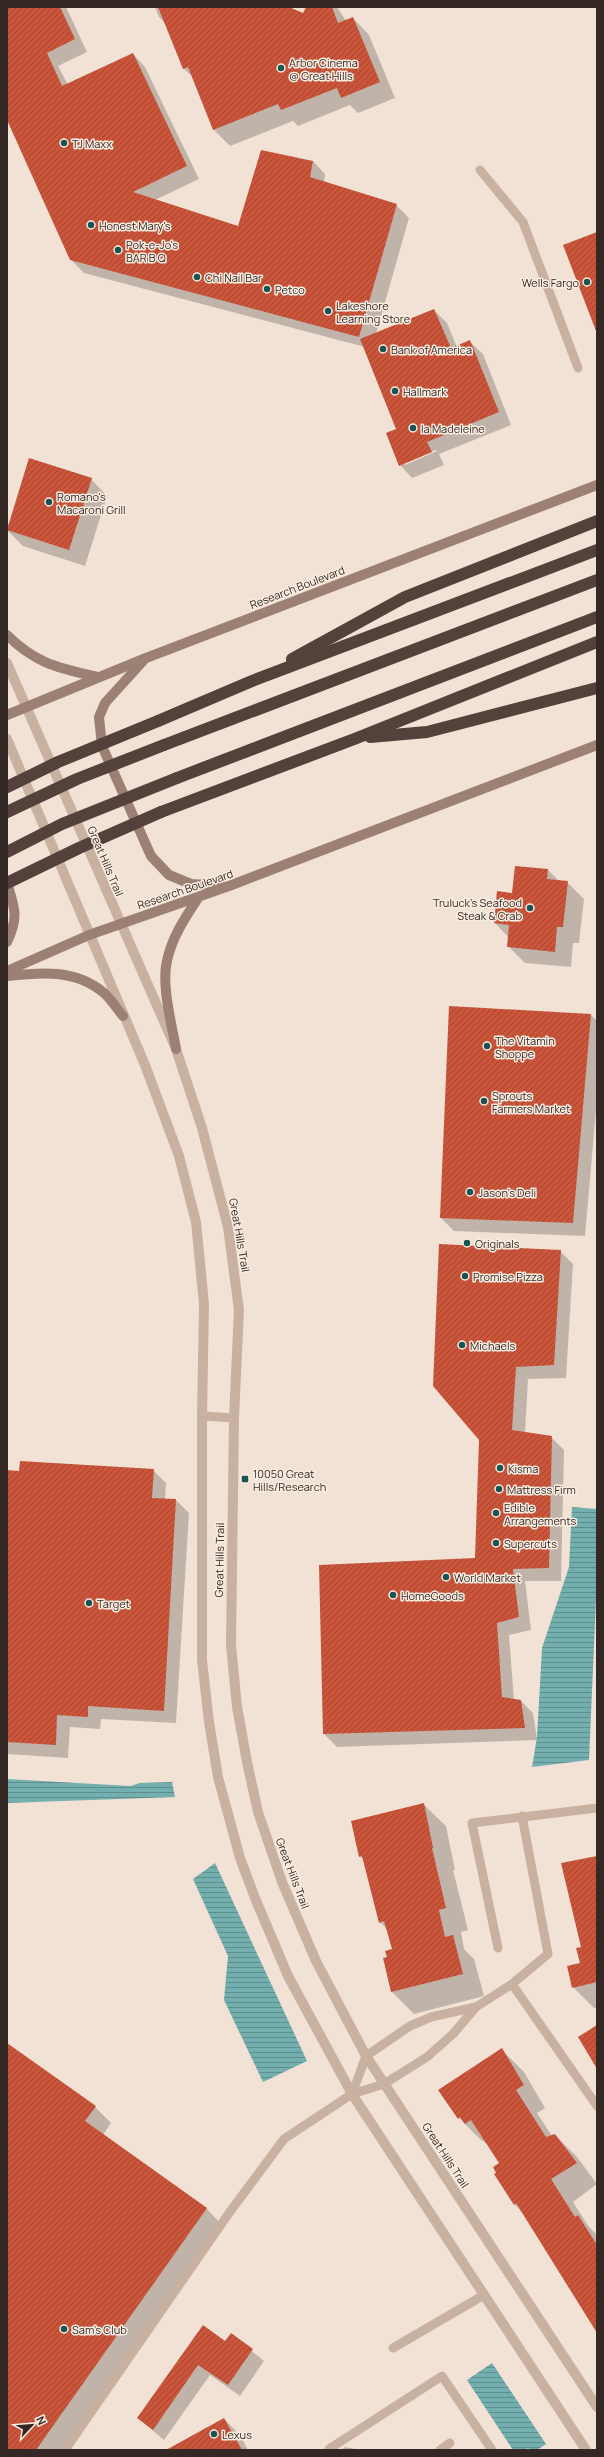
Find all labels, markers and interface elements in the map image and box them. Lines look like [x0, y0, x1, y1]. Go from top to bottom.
place label: Arbor Cinema @ Great Hills [289, 55, 358, 83]
marker: Arbor Cinema @ Great Hills [276, 63, 286, 73]
place label: TJ Maxx [72, 136, 112, 151]
marker: TJ Maxx [59, 138, 69, 148]
place label: Honest Mary's [99, 218, 171, 233]
marker: Honest Mary's [86, 220, 96, 230]
place label: Pok-e-Jo's BAR B Q [126, 237, 178, 265]
marker: Pok-e-Jo's BAR B Q [113, 245, 123, 255]
place label: Chi Nail Bar [205, 270, 262, 285]
marker: Chi Nail Bar [192, 272, 202, 282]
place label: Wells Fargo [522, 275, 579, 290]
marker: Wells Fargo [582, 277, 592, 287]
place label: Petco [275, 282, 305, 297]
marker: Petco [262, 284, 272, 294]
place label: Lakeshore Learning Store [336, 298, 411, 326]
marker: Lakeshore Learning Store [323, 306, 333, 316]
place label: Bank of America [391, 342, 472, 357]
marker: Bank of America [378, 344, 388, 354]
place label: Hallmark [403, 384, 447, 399]
marker: Hallmark [390, 386, 400, 396]
place label: la Madeleine [421, 421, 485, 436]
marker: la Madeleine [408, 423, 418, 433]
place label: Romano's Macaroni Grill [57, 489, 126, 517]
marker: Romano's Macaroni Grill [44, 497, 54, 507]
street label: Research Boulevard [247, 562, 347, 612]
street label: Great Hills Trail [84, 824, 128, 898]
street label: Research Boulevard [135, 866, 235, 912]
place label: Truluck's Seafood Steak & Crab [433, 895, 522, 923]
marker: Truluck's Seafood Steak & Crab [525, 903, 535, 913]
place label: The Vitamin Shoppe [495, 1033, 555, 1061]
marker: The Vitamin Shoppe [482, 1041, 492, 1051]
place label: Sprouts Farmers Market [492, 1088, 570, 1116]
marker: Sprouts Farmers Market [479, 1096, 489, 1106]
place label: Jason's Deli [478, 1185, 536, 1200]
marker: Jason's Deli [465, 1187, 475, 1197]
street label: Great Hills Trail [226, 1197, 254, 1273]
place label: Originals [475, 1236, 520, 1251]
marker: Originals [462, 1238, 472, 1248]
place label: Promise Pizza [473, 1269, 543, 1284]
marker: Promise Pizza [460, 1271, 470, 1281]
place label: Michaels [470, 1338, 516, 1353]
marker: Michaels [457, 1340, 467, 1350]
place label: Kisma [508, 1461, 538, 1476]
marker: Kisma [495, 1463, 505, 1473]
place label: 10050 Great Hills/Research [253, 1466, 326, 1494]
marker: 10050 Great Hills/Research [240, 1474, 250, 1484]
place label: Mattress Firm [507, 1482, 576, 1497]
marker: Mattress Firm [494, 1484, 504, 1494]
place label: Edible Arrangements [504, 1500, 577, 1528]
marker: Edible Arrangements [491, 1508, 501, 1518]
street label: Great Hills Trail [211, 1522, 227, 1598]
place label: Supercuts [504, 1536, 557, 1551]
marker: Supercuts [491, 1538, 501, 1548]
place label: World Market [454, 1570, 521, 1585]
marker: World Market [441, 1572, 451, 1582]
place label: HomeGoods [401, 1588, 464, 1603]
marker: HomeGoods [388, 1590, 398, 1600]
place label: Target [97, 1596, 130, 1611]
marker: Target [84, 1598, 94, 1608]
street label: Great Hills Trail [273, 1835, 313, 1911]
street label: Great Hills Trail [419, 2120, 473, 2190]
place label: Sam's Club [72, 2322, 127, 2337]
marker: Sam's Club [59, 2324, 69, 2334]
north arrow [12, 2405, 52, 2445]
text: N [33, 2414, 50, 2427]
place label: Lexus [222, 2427, 252, 2442]
marker: Lexus [209, 2429, 219, 2439]

